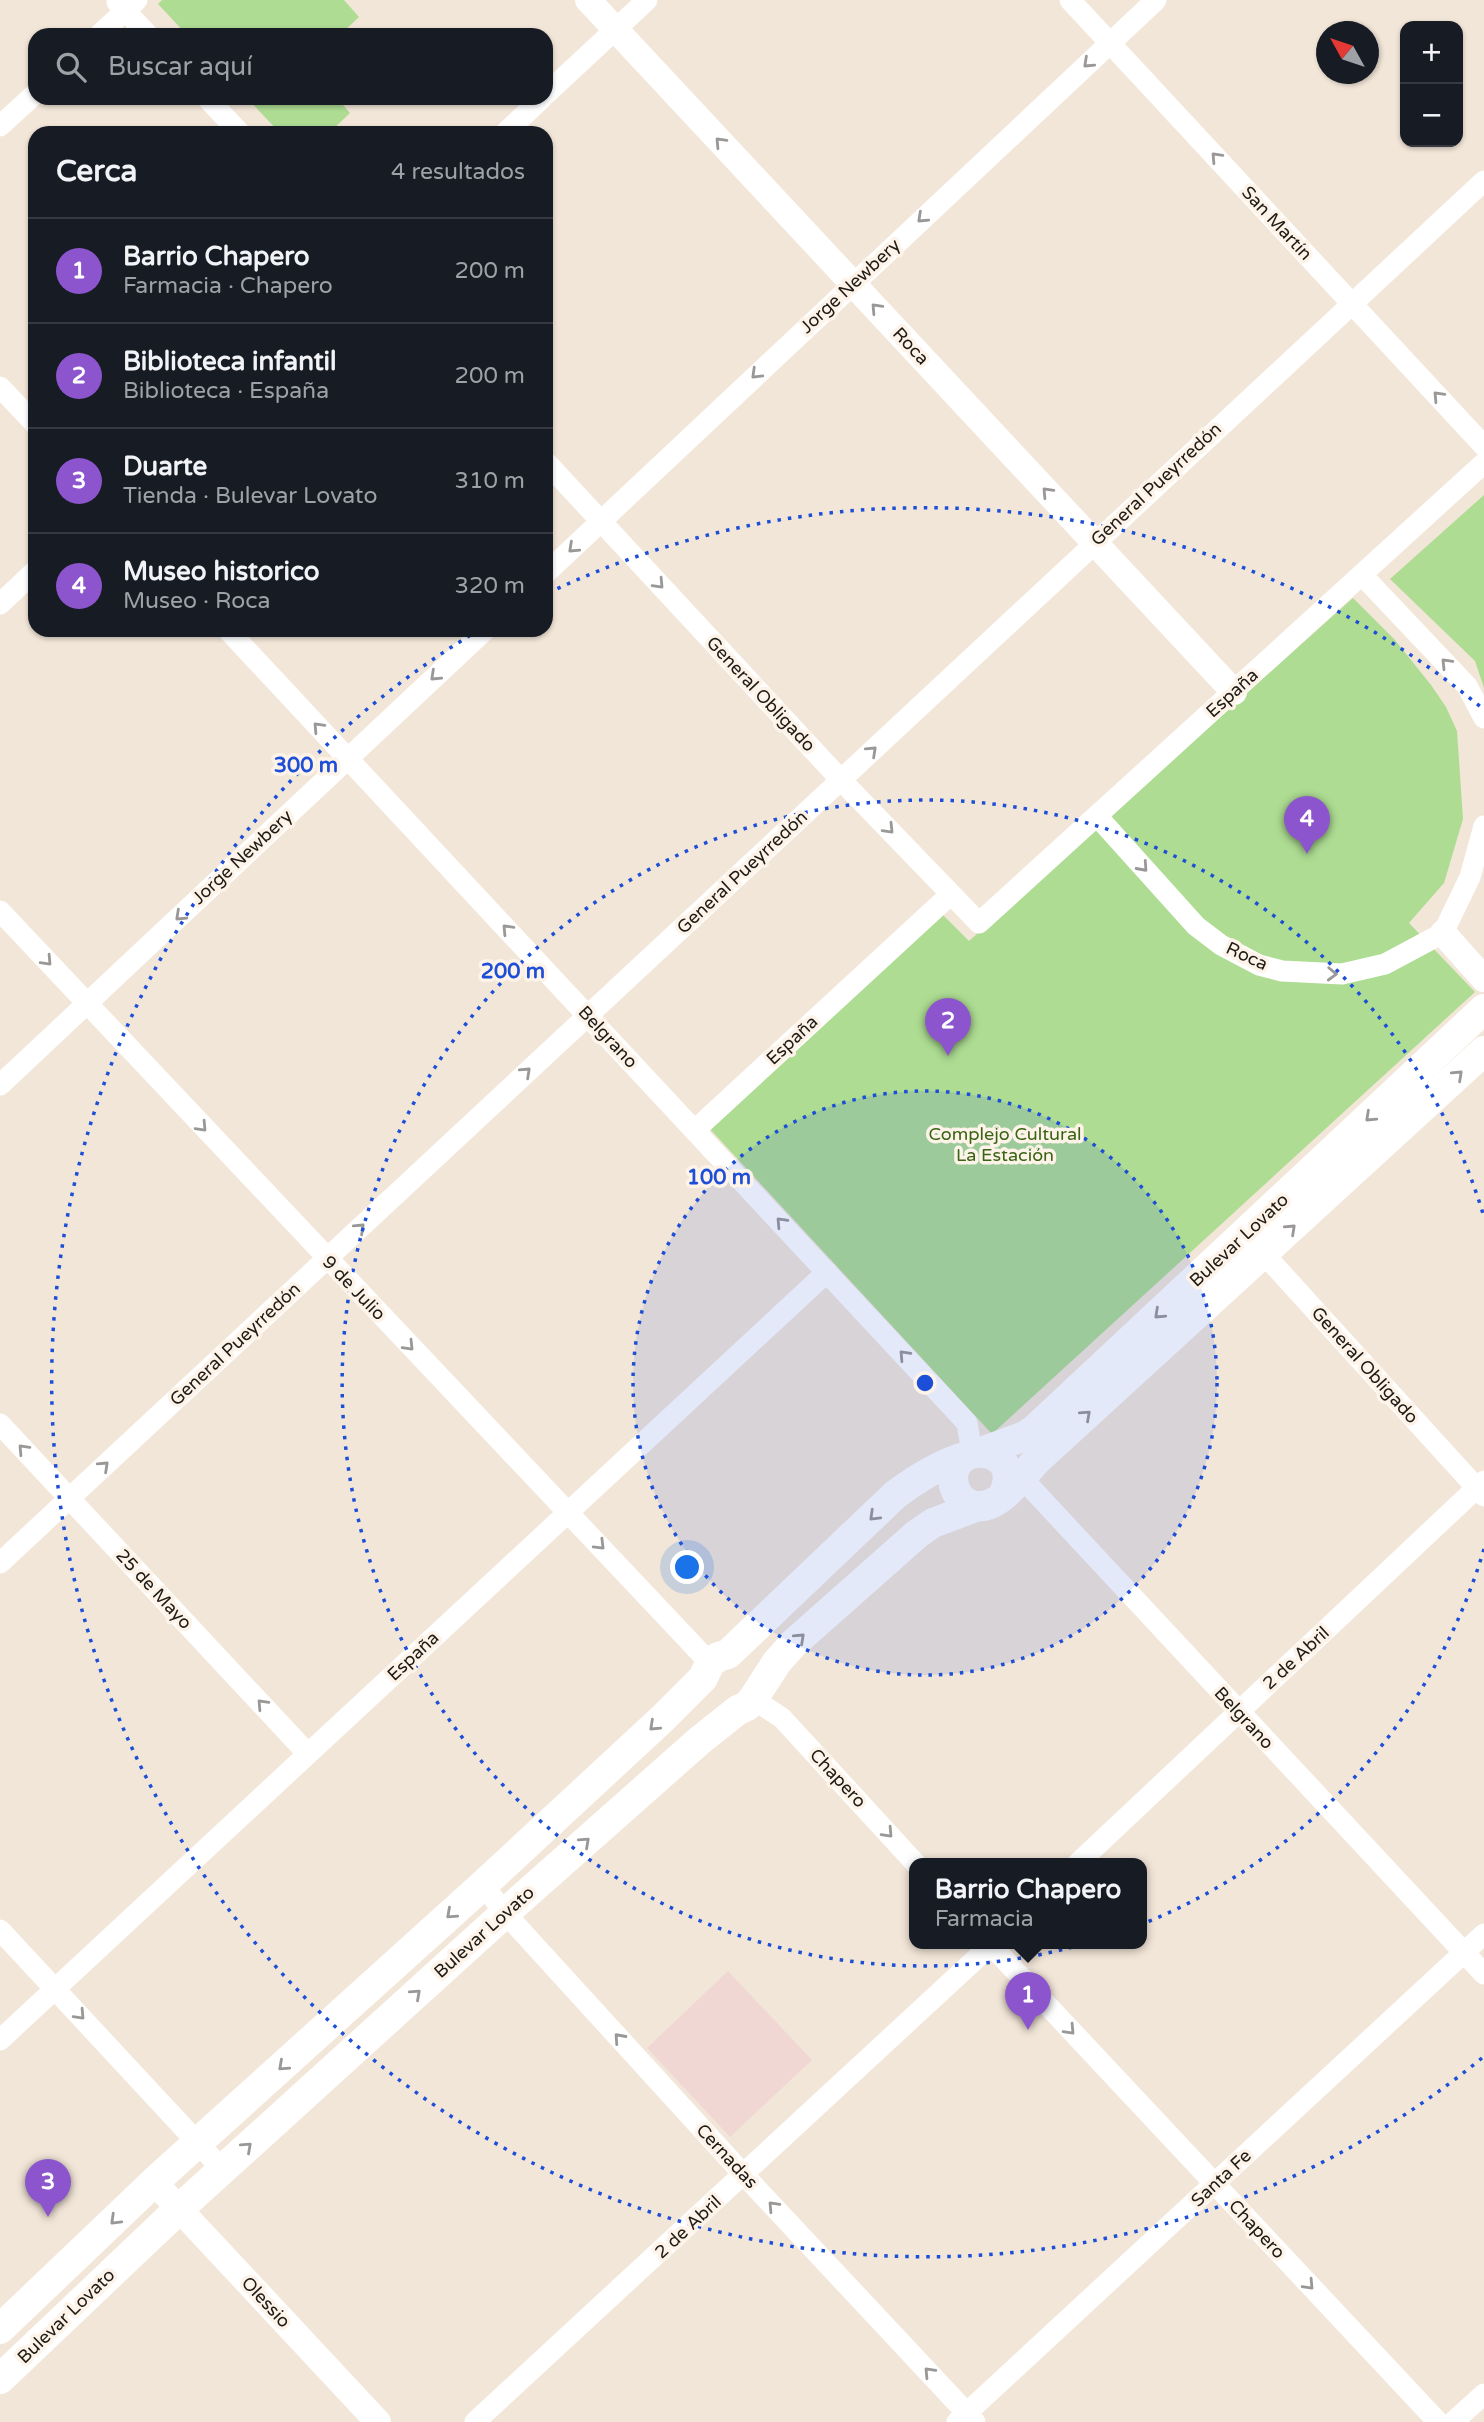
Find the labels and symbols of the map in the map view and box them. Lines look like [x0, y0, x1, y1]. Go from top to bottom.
north arrow [1316, 21, 1379, 84]
one-way arrow [1083, 55, 1096, 68]
one-way arrow [716, 137, 729, 150]
one-way arrow [1212, 152, 1224, 165]
street label: San Martín [1237, 181, 1317, 265]
one-way arrow [917, 210, 930, 223]
street label: Jorge Newbery [795, 234, 905, 338]
one-way arrow [871, 303, 884, 316]
street label: Roca [888, 323, 934, 369]
one-way arrow [751, 366, 764, 379]
one-way arrow [1433, 391, 1446, 404]
street label: General Pueyrredón [1086, 418, 1226, 550]
one-way arrow [1043, 487, 1056, 500]
one-way arrow [568, 539, 581, 552]
one-way arrow [651, 576, 664, 589]
street label: General Obligado [702, 632, 820, 756]
one-way arrow [1441, 658, 1454, 671]
street label: España [1201, 664, 1263, 722]
one-way arrow [430, 668, 443, 681]
one-way arrow [314, 722, 327, 735]
one-way arrow [864, 746, 877, 759]
text: 300 m [274, 753, 338, 778]
pin: 4 [1284, 796, 1330, 854]
street label: Jorge Newbery [187, 805, 297, 909]
street label: General Pueyrredón [672, 806, 812, 938]
one-way arrow [880, 821, 893, 834]
one-way arrow [1134, 859, 1147, 872]
one-way arrow [175, 908, 188, 921]
one-way arrow [503, 924, 516, 937]
street label: Roca [1223, 937, 1271, 975]
one-way arrow [38, 952, 51, 965]
text: 200 m [481, 959, 545, 984]
one-way arrow [1326, 966, 1337, 981]
pin: 2 [925, 998, 971, 1056]
street label: Belgrano [574, 1001, 642, 1073]
street label: España [762, 1011, 822, 1069]
one-way arrow [518, 1068, 531, 1081]
one-way arrow [1450, 1071, 1463, 1083]
one-way arrow [1365, 1109, 1378, 1122]
one-way arrow [194, 1118, 207, 1131]
park label: Complejo Cultural La Estación [929, 1123, 1082, 1166]
text: 100 m [687, 1165, 751, 1190]
street label: Bulevar Lovato [1185, 1189, 1293, 1291]
one-way arrow [776, 1217, 789, 1230]
one-way arrow [352, 1224, 365, 1236]
one-way arrow [1283, 1225, 1296, 1237]
street label: 9 de Julio [318, 1251, 390, 1325]
street label: General Pueyrredón [165, 1278, 305, 1410]
street label: General Obligado [1307, 1302, 1423, 1428]
one-way arrow [1154, 1305, 1167, 1318]
one-way arrow [400, 1337, 413, 1350]
one-way arrow [900, 1350, 912, 1363]
centre of rings [913, 1371, 937, 1395]
one-way arrow [1078, 1411, 1091, 1423]
one-way arrow [18, 1444, 31, 1457]
one-way arrow [96, 1461, 109, 1474]
one-way arrow [869, 1507, 882, 1520]
one-way arrow [592, 1536, 605, 1549]
street label: 25 de Mayo [111, 1544, 197, 1634]
your location [670, 1550, 704, 1584]
street label: 2 de Abril [1258, 1622, 1334, 1694]
street label: España [383, 1627, 443, 1685]
one-way arrow [792, 1634, 805, 1646]
street label: Belgrano [1210, 1682, 1278, 1754]
one-way arrow [257, 1699, 270, 1712]
one-way arrow [649, 1717, 662, 1730]
street label: Chapero [805, 1744, 871, 1812]
one-way arrow [880, 1825, 892, 1838]
one-way arrow [577, 1838, 590, 1850]
street label: Bulevar Lovato [429, 1881, 539, 1983]
one-way arrow [446, 1905, 459, 1918]
pin: 1 [1005, 1972, 1051, 2030]
one-way arrow [408, 1990, 421, 2002]
one-way arrow [72, 2007, 84, 2020]
one-way arrow [1062, 2022, 1074, 2035]
one-way arrow [615, 2033, 628, 2046]
one-way arrow [278, 2058, 291, 2071]
street label: Cernadas [692, 2119, 762, 2193]
one-way arrow [239, 2143, 252, 2155]
street label: Santa Fe [1186, 2145, 1256, 2211]
pin: 3 [25, 2159, 71, 2217]
street label: 2 de Abril [650, 2191, 726, 2263]
street label: Chapero [1224, 2195, 1290, 2263]
one-way arrow [769, 2201, 782, 2214]
one-way arrow [110, 2211, 123, 2224]
street label: Bulevar Lovato [13, 2264, 119, 2368]
street label: Olessio [237, 2272, 295, 2332]
one-way arrow [1301, 2277, 1314, 2290]
one-way arrow [924, 2367, 937, 2380]

